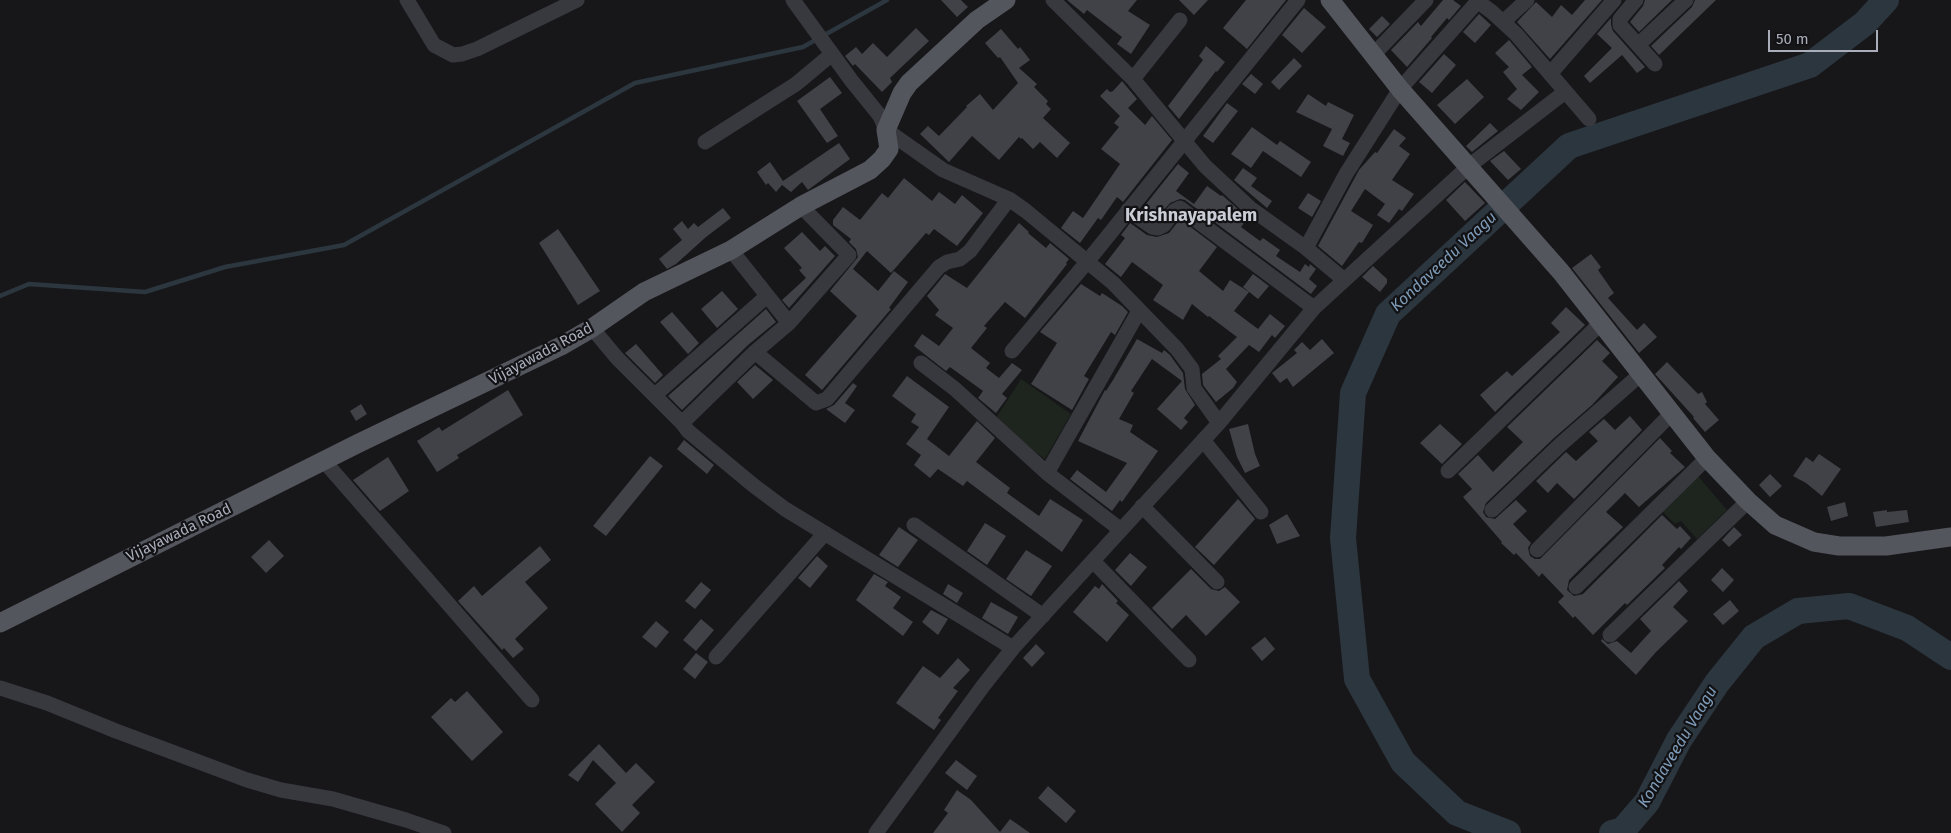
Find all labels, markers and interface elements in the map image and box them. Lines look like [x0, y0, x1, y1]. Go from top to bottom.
scale bar [1771, 20, 1881, 52]
text: 50 m [1776, 30, 1809, 48]
district label: Krishnayapalem [1125, 205, 1257, 227]
water label: Kondaveedu Vaagu [1387, 208, 1501, 316]
street label: Vijayawada Road [486, 319, 596, 389]
street label: Vijayawada Road [124, 500, 234, 566]
water label: Kondaveedu Vaagu [1634, 683, 1722, 811]

